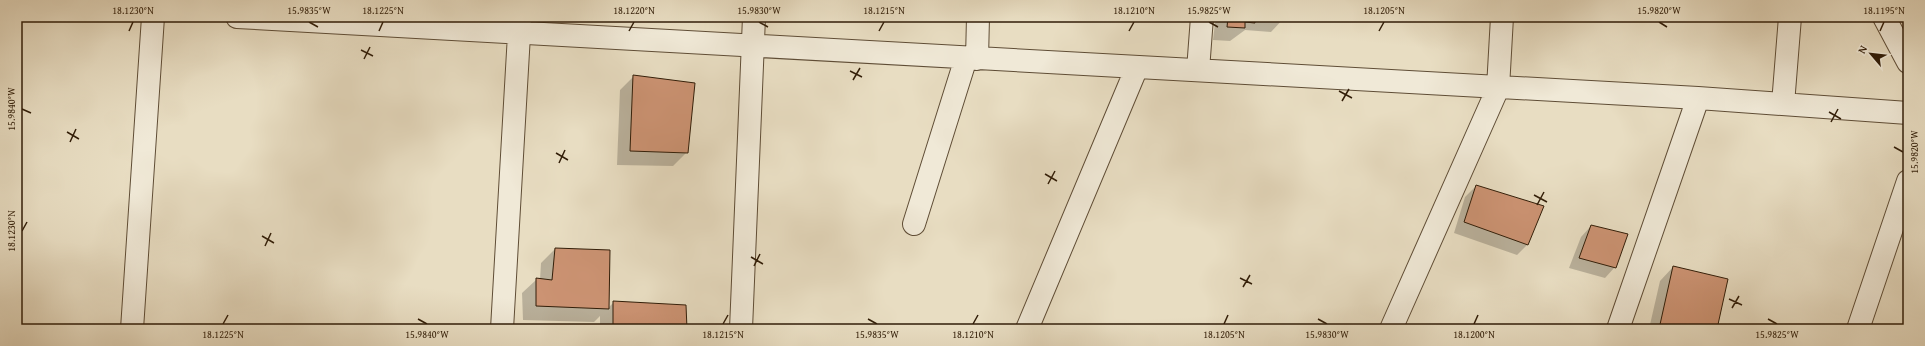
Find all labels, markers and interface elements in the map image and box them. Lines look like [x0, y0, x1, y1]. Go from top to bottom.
text: 18.1230°N [112, 3, 154, 18]
text: 15.9835°W [287, 3, 331, 18]
text: 18.1225°N [362, 3, 404, 18]
text: 18.1220°N [613, 3, 655, 18]
text: 15.9830°W [737, 3, 781, 18]
text: 18.1215°N [863, 3, 905, 18]
text: 18.1210°N [1113, 3, 1155, 18]
text: 15.9825°W [1187, 3, 1231, 18]
text: 18.1205°N [1363, 3, 1405, 18]
text: 15.9820°W [1637, 3, 1681, 18]
text: 18.1195°N [1863, 3, 1905, 18]
north arrow [1851, 34, 1891, 74]
text: N [1853, 42, 1871, 56]
text: 15.9840°W [4, 87, 19, 131]
text: 15.9820°W [1907, 130, 1922, 174]
text: 18.1230°N [4, 210, 19, 252]
text: 18.1225°N [202, 327, 244, 342]
text: 15.9840°W [405, 327, 449, 342]
text: 18.1215°N [702, 327, 744, 342]
text: 15.9835°W [855, 327, 899, 342]
text: 18.1210°N [952, 327, 994, 342]
text: 18.1205°N [1203, 327, 1245, 342]
text: 15.9830°W [1305, 327, 1349, 342]
text: 18.1200°N [1453, 327, 1495, 342]
text: 15.9825°W [1755, 327, 1799, 342]

